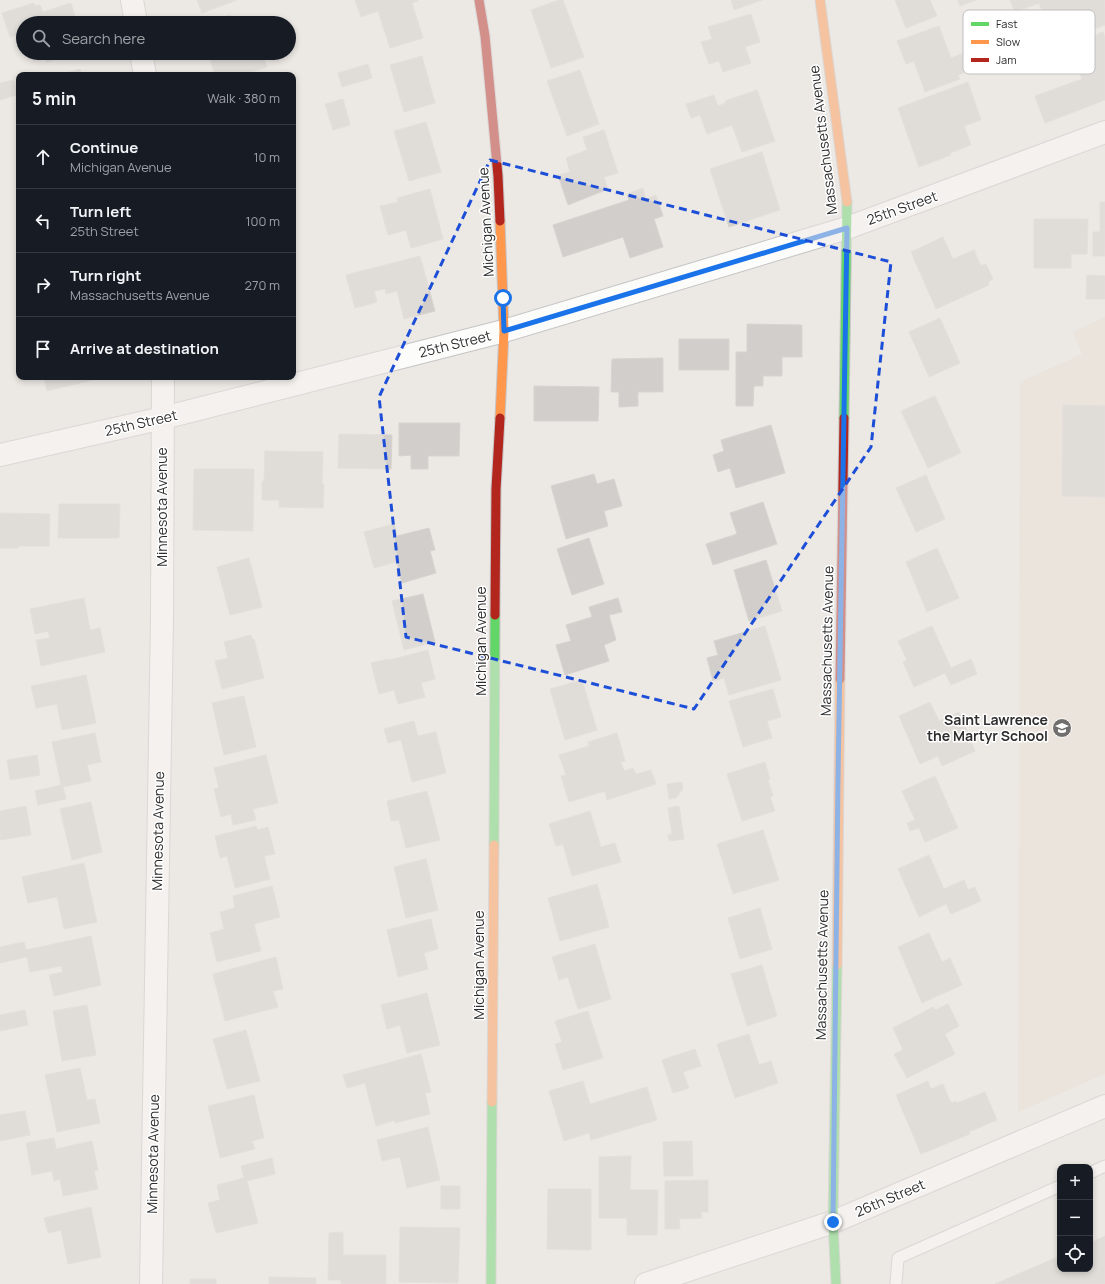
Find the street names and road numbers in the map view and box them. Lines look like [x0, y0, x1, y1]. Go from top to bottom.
street label: Massachusetts Avenue [804, 64, 841, 216]
street label: Michigan Avenue [473, 167, 498, 277]
street label: 25th Street [864, 186, 940, 229]
street label: 25th Street [417, 325, 493, 362]
street label: 25th Street [103, 405, 179, 440]
street label: Minnesota Avenue [152, 447, 171, 567]
street label: Massachusetts Avenue [816, 566, 837, 716]
street label: Michigan Avenue [471, 586, 490, 696]
street label: Minnesota Avenue [147, 771, 168, 891]
street label: Massachusetts Avenue [811, 890, 832, 1040]
street label: Michigan Avenue [469, 910, 488, 1020]
street label: Minnesota Avenue [142, 1094, 163, 1214]
street label: 26th Street [852, 1174, 928, 1221]

